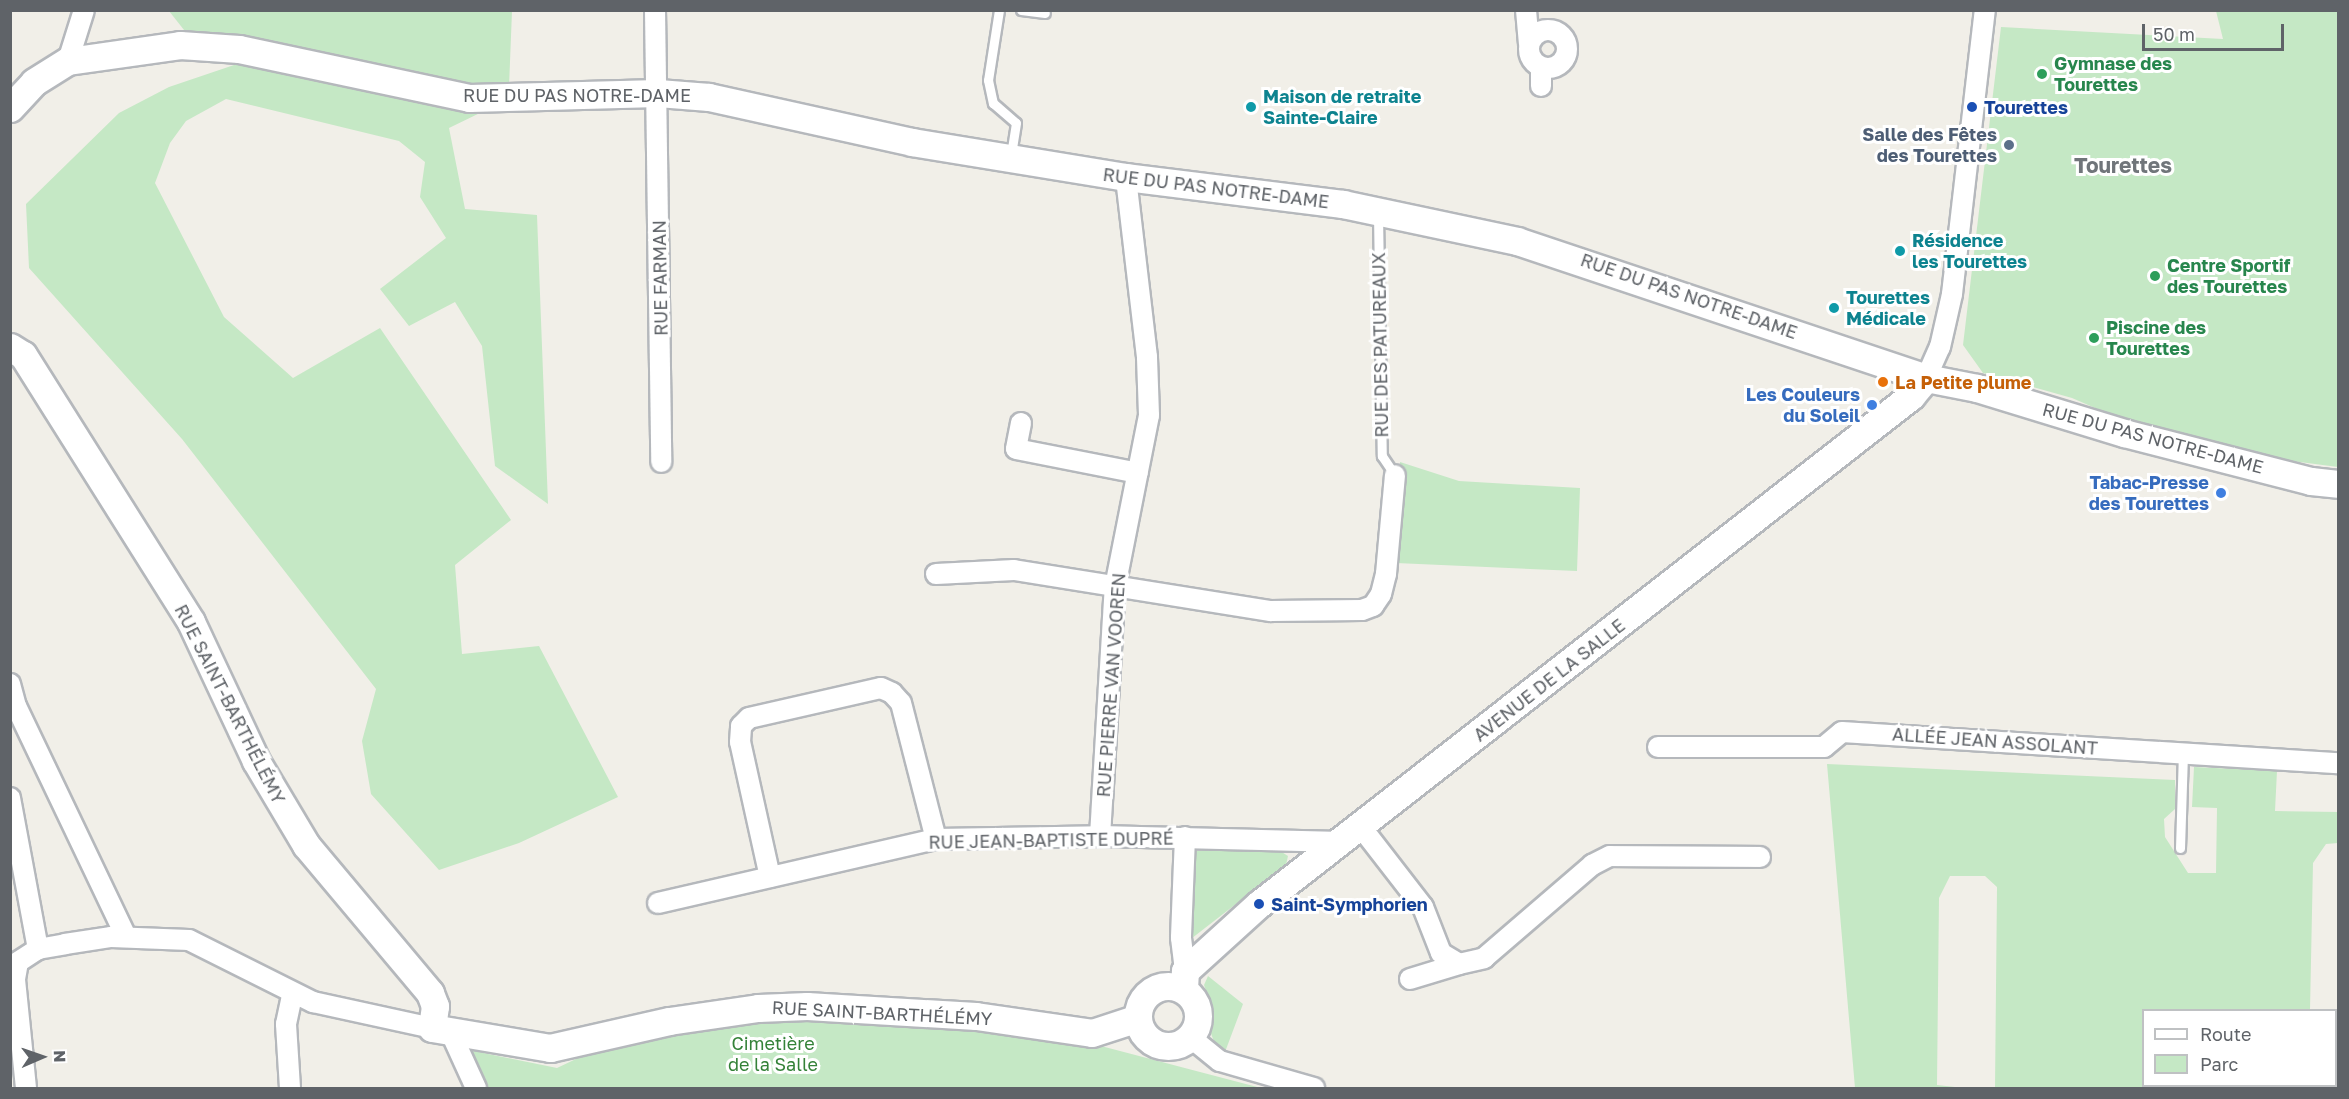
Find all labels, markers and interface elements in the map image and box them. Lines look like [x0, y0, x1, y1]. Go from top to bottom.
scale bar [2145, 12, 2288, 50]
text: 50 m [2153, 23, 2195, 45]
place label: Gymnase des Tourettes [2054, 53, 2172, 96]
marker: Gymnase des Tourettes [2035, 67, 2049, 81]
street label: RUE DU PAS NOTRE-DAME [463, 84, 691, 106]
place label: Maison de retraite Sainte-Claire [1263, 86, 1421, 128]
place label: Tourettes [1984, 96, 2068, 118]
marker: Maison de retraite Sainte-Claire [1244, 100, 1258, 114]
marker: Tourettes [1965, 100, 1979, 114]
place label: Salle des Fêtes des Tourettes [1862, 124, 1997, 166]
marker: Salle des Fêtes des Tourettes [2002, 138, 2016, 152]
district label: Tourettes [2074, 152, 2172, 178]
street label: RUE DU PAS NOTRE-DAME [1102, 163, 1330, 213]
street label: RUE FARMAN [648, 220, 672, 336]
place label: Résidence les Tourettes [1912, 230, 2027, 272]
marker: Résidence les Tourettes [1893, 244, 1907, 258]
street label: RUE DU PAS NOTRE-DAME [1578, 249, 1800, 343]
street label: RUE DES PATUREAUX [1368, 252, 1392, 438]
place label: Centre Sportif des Tourettes [2167, 255, 2290, 298]
marker: Centre Sportif des Tourettes [2148, 269, 2162, 283]
place label: Tourettes Médicale [1846, 287, 1930, 330]
marker: Tourettes Médicale [1827, 301, 1841, 315]
place label: Piscine des Tourettes [2106, 317, 2206, 360]
marker: Piscine des Tourettes [2087, 331, 2101, 345]
place label: La Petite plume [1895, 371, 2031, 393]
marker: La Petite plume [1876, 375, 1890, 389]
place label: Les Couleurs du Soleil [1746, 384, 1860, 426]
marker: Les Couleurs du Soleil [1865, 398, 1879, 412]
street label: RUE DU PAS NOTRE-DAME [2040, 398, 2266, 478]
place label: Tabac-Presse des Tourettes [2089, 472, 2209, 514]
marker: Tabac-Presse des Tourettes [2214, 486, 2228, 500]
street label: RUE PIERRE VAN VOOREN [1092, 572, 1130, 798]
street label: RUE SAINT-BARTHÉLÉMY [170, 601, 290, 807]
street label: AVENUE DE LA SALLE [1469, 614, 1629, 746]
street label: ALLÉE JEAN ASSOLANT [1891, 723, 2099, 759]
street label: RUE JEAN-BAPTISTE DUPRÉ [928, 827, 1174, 853]
place label: Saint-Symphorien [1271, 893, 1428, 915]
marker: Saint-Symphorien [1252, 897, 1266, 911]
street label: RUE SAINT-BARTHÉLÉMY [771, 996, 993, 1030]
legend [2142, 1009, 2337, 1087]
text: Route [2200, 1023, 2251, 1045]
north arrow [12, 1027, 72, 1087]
park label: Cimetière de la Salle [728, 1033, 818, 1076]
text: N [50, 1050, 70, 1063]
text: Parc [2200, 1053, 2238, 1075]

